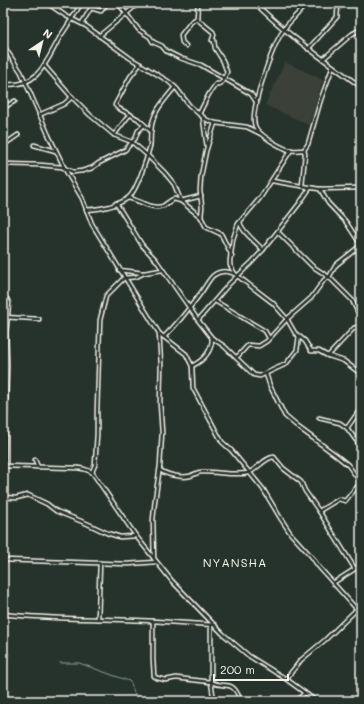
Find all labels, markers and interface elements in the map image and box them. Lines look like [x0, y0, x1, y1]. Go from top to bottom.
north arrow [22, 22, 62, 62]
text: N [40, 25, 56, 42]
district label: NYANSHA [203, 554, 267, 570]
scale bar [214, 656, 288, 682]
text: 200 m [220, 661, 255, 677]

